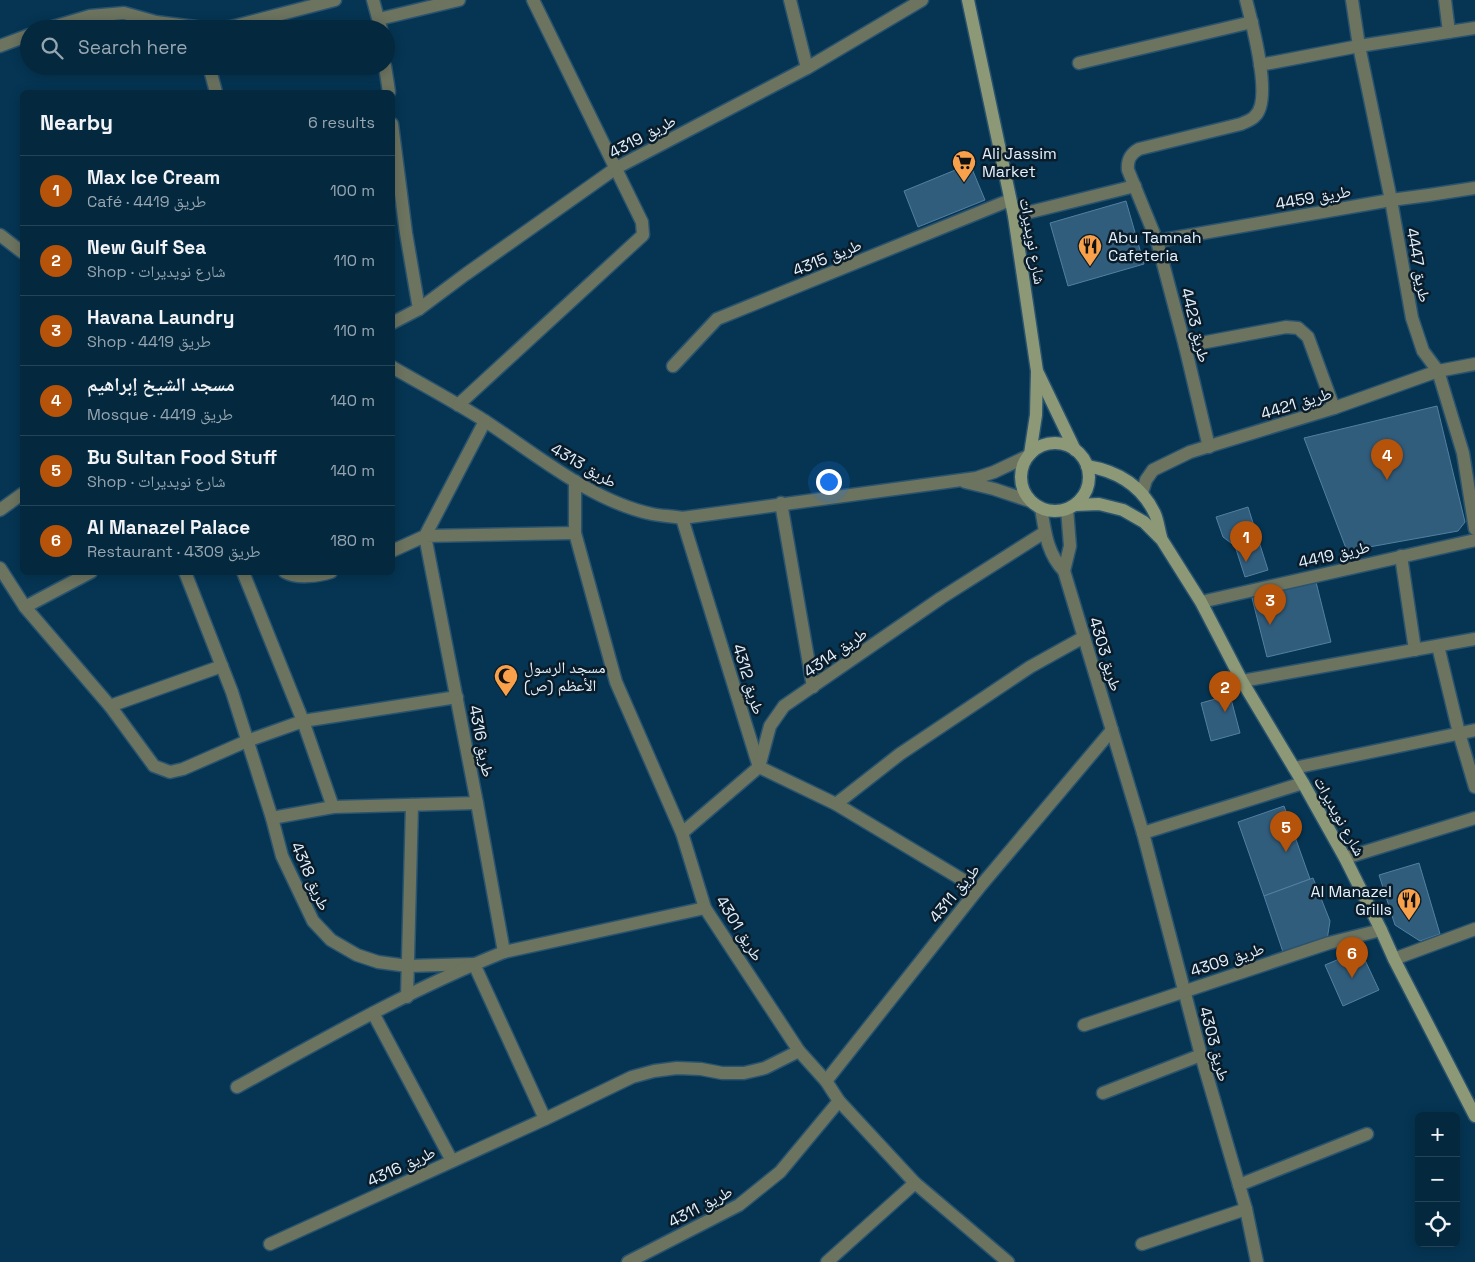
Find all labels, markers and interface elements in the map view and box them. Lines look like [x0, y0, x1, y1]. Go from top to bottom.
search box [20, 20, 395, 75]
icon: search [38, 34, 66, 62]
text: Search here [78, 35, 188, 60]
text: Nearby [40, 109, 113, 136]
street label: طريق 4319 [605, 110, 679, 163]
text: 6 results [308, 112, 375, 133]
place label: Ali Jassim Market [982, 143, 1057, 182]
supermarket icon: Ali Jassim Market [951, 149, 977, 183]
text: Max Ice Cream [87, 165, 220, 190]
text: 1 [52, 180, 60, 201]
text: 100 m [330, 180, 375, 201]
street label: طريق 4459 [1274, 181, 1352, 214]
text: Café · طريق 4419 [87, 191, 206, 212]
street label: شارع نويديرات [1015, 196, 1050, 286]
street label: طريق 4447 [1402, 226, 1435, 304]
place label: Abu Tamnah Cafeteria [1108, 227, 1202, 266]
restaurant icon: Abu Tamnah Cafeteria [1077, 233, 1103, 267]
street label: طريق 4315 [790, 234, 865, 281]
text: New Gulf Sea [87, 235, 206, 260]
text: 2 [51, 250, 61, 271]
text: 110 m [333, 250, 375, 271]
text: Shop · شارع نويديرات [87, 261, 226, 282]
street label: طريق 4423 [1176, 286, 1215, 365]
text: Havana Laundry [87, 305, 234, 330]
text: 3 [51, 320, 61, 341]
text: 110 m [333, 320, 375, 341]
text: Shop · طريق 4419 [87, 331, 211, 352]
text: مسجد الشيخ إبراهيم [87, 372, 235, 397]
street label: طريق 4421 [1258, 383, 1334, 424]
text: 4 [51, 390, 61, 411]
text: 140 m [330, 390, 375, 411]
text: Mosque · طريق 4419 [87, 404, 233, 425]
street label: طريق 4313 [547, 438, 620, 493]
pin: 4 [1371, 439, 1403, 480]
text: Bu Sultan Food Stuff [87, 445, 277, 470]
text: 5 [51, 460, 61, 481]
text: 140 m [330, 460, 375, 481]
your location [816, 469, 842, 495]
text: Shop · شارع نويديرات [87, 471, 226, 492]
text: Al Manazel Palace [87, 515, 250, 540]
pin: 1 [1230, 521, 1262, 562]
text: 6 [51, 530, 61, 551]
text: 180 m [330, 530, 375, 551]
street label: طريق 4419 [1296, 536, 1372, 573]
text: Restaurant · طريق 4309 [87, 541, 261, 562]
pin: 3 [1254, 584, 1286, 625]
street label: طريق 4303 [1084, 614, 1127, 694]
street label: طريق 4314 [799, 623, 871, 682]
street label: طريق 4312 [728, 641, 769, 717]
place label: مسجد الرسول الأعظم (ص) [524, 657, 605, 696]
mosque icon: مسجد الرسول الأعظم (ص) [493, 663, 519, 697]
pin: 2 [1209, 671, 1241, 712]
street label: طريق 4316 [464, 703, 499, 779]
street label: شارع نويديرات [1309, 773, 1370, 860]
pin: 5 [1270, 811, 1302, 852]
street label: طريق 4318 [286, 839, 335, 914]
street label: طريق 4311 [924, 860, 984, 927]
place label: Al Manazel Grills [1310, 881, 1392, 920]
restaurant icon: Al Manazel Grills [1396, 887, 1422, 921]
street label: طريق 4301 [711, 892, 768, 965]
pin: 6 [1336, 937, 1368, 978]
street label: طريق 4309 [1187, 938, 1267, 981]
street label: طريق 4303 [1194, 1004, 1235, 1084]
map controls [1415, 1112, 1460, 1247]
button: + [1415, 1112, 1460, 1157]
street label: طريق 4316 [364, 1142, 439, 1191]
button: − [1415, 1157, 1460, 1202]
street label: طريق 4311 [665, 1181, 736, 1232]
button: locate [1415, 1202, 1460, 1247]

